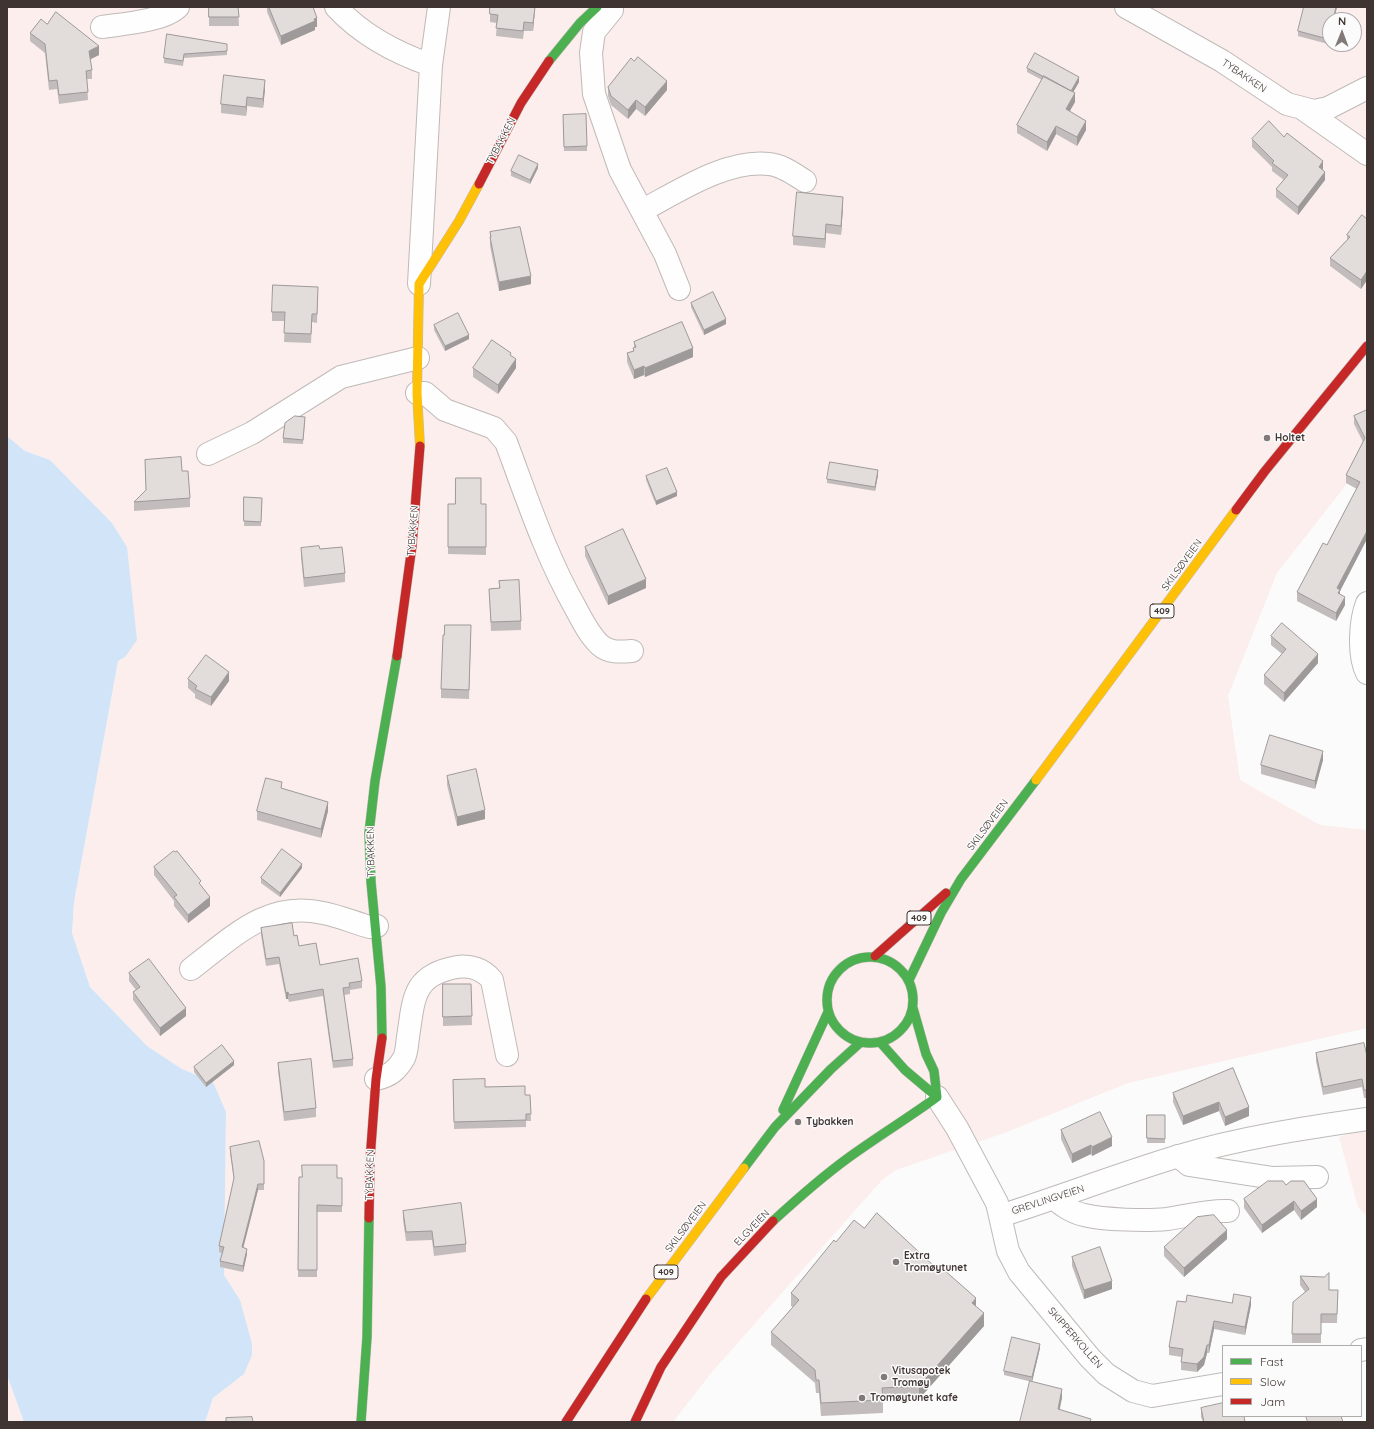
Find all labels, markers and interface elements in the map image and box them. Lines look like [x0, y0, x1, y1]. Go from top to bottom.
north arrow [1322, 12, 1362, 52]
text: N [1338, 14, 1346, 28]
street label: TYBAKKEN [1219, 57, 1269, 95]
street label: TYBAKKEN [484, 116, 518, 166]
place label: Holtet [1275, 432, 1305, 444]
marker: Holtet [1262, 433, 1272, 443]
street label: TYBAKKEN [405, 505, 421, 557]
street label: SKILSØVEIEN [1159, 537, 1205, 593]
road number: 409 [1150, 604, 1174, 618]
street label: SKILSØVEIEN [965, 797, 1011, 853]
street label: TYBAKKEN [365, 826, 377, 878]
road number: 409 [907, 911, 931, 925]
place label: Tybakken [806, 1116, 854, 1128]
marker: Tybakken [793, 1117, 803, 1127]
street label: TYBAKKEN [363, 1149, 377, 1201]
street label: GREVLINGVEIEN [1010, 1183, 1086, 1217]
street label: SKILSØVEIEN [663, 1199, 709, 1255]
street label: ELGVEIEN [732, 1207, 772, 1249]
place label: Extra Tromøytunet [904, 1250, 967, 1274]
marker: Extra Tromøytunet [891, 1257, 901, 1267]
road number: 409 [654, 1265, 678, 1279]
street label: SKIPPERKOLLEN [1045, 1305, 1105, 1371]
legend [1222, 1345, 1362, 1417]
text: Fast [1260, 1354, 1284, 1369]
place label: Vitusapotek Tromøy [892, 1365, 950, 1388]
marker: Vitusapotek Tromøy [879, 1372, 889, 1382]
text: Slow [1260, 1374, 1286, 1389]
place label: Tromøytunet kafe [870, 1392, 958, 1404]
marker: Tromøytunet kafe [857, 1393, 867, 1403]
text: Jam [1260, 1394, 1285, 1409]

